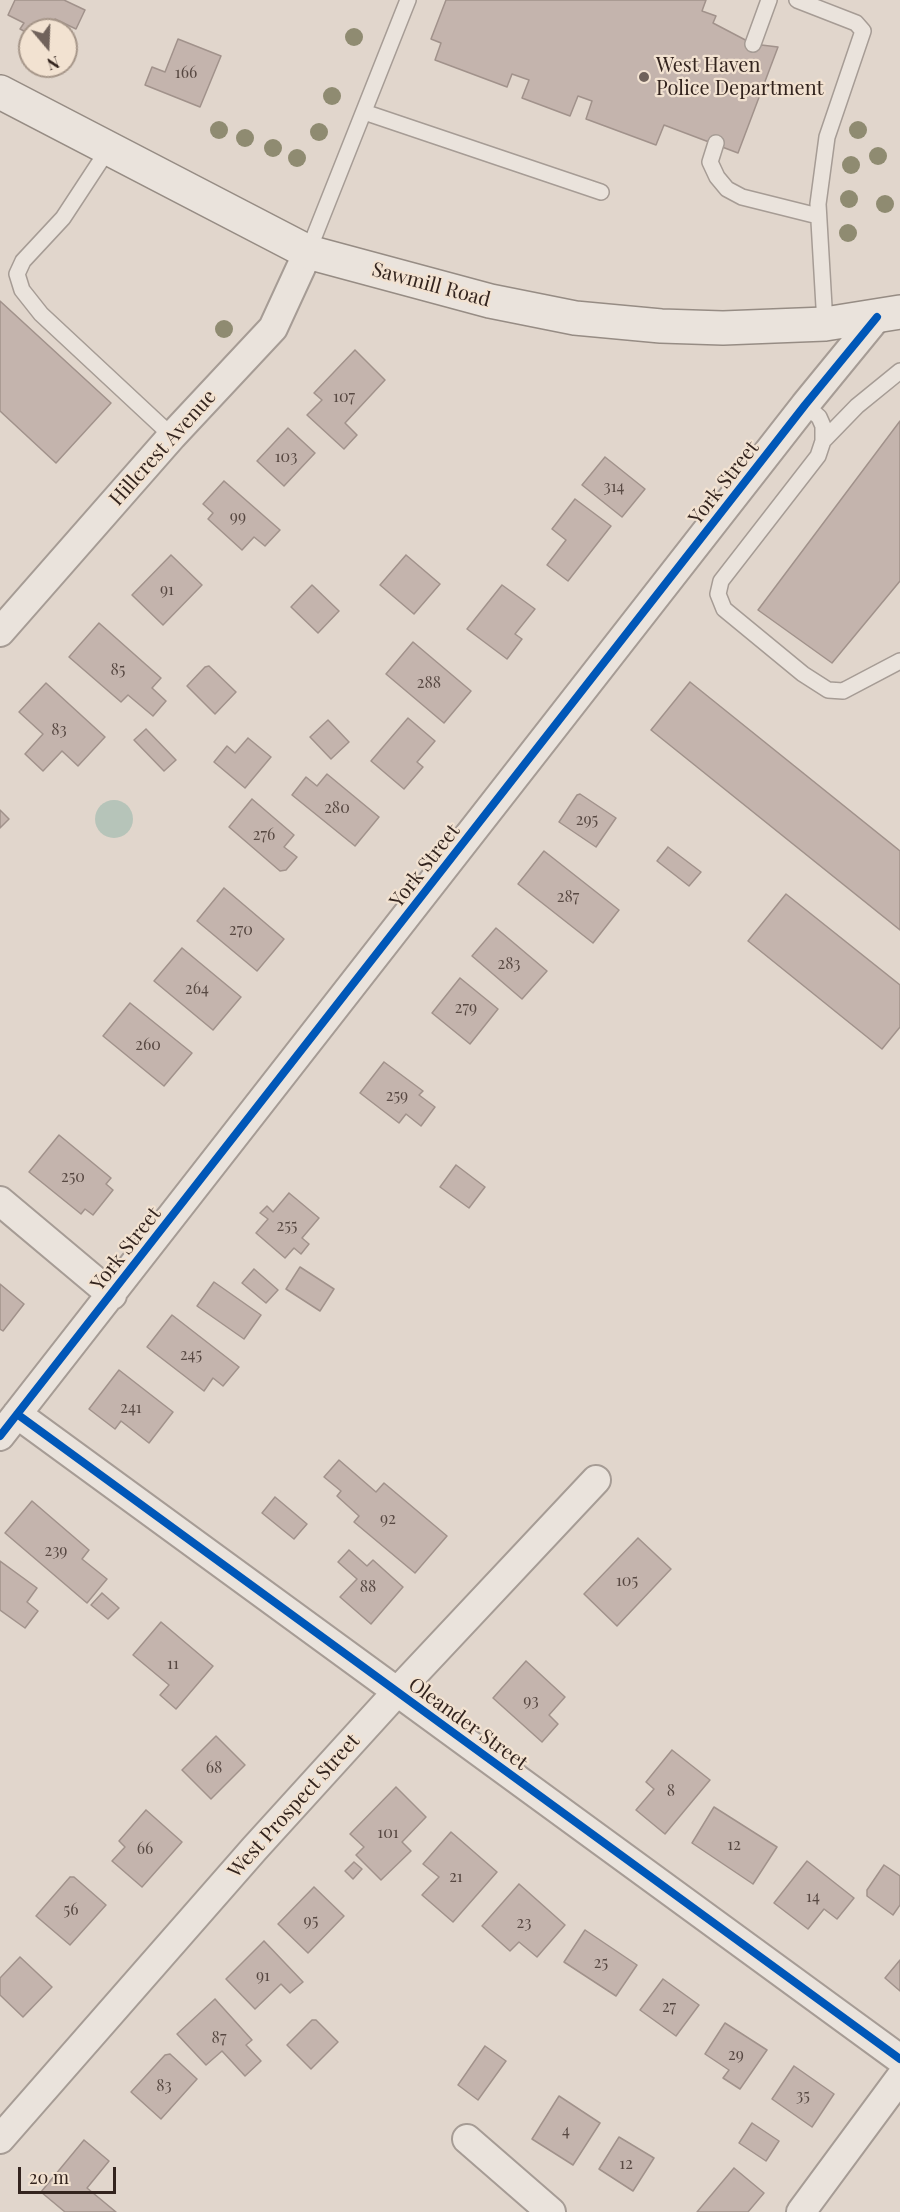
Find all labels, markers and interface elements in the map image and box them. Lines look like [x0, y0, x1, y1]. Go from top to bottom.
north arrow [18, 18, 78, 78]
text: N [44, 52, 62, 75]
place label: West Haven Police Department [656, 54, 824, 101]
house number: 166 [175, 63, 197, 83]
marker: West Haven Police Department [637, 70, 651, 84]
street label: Sawmill Road [369, 258, 493, 312]
street label: Hillcrest Avenue [105, 385, 221, 511]
house number: 107 [333, 387, 355, 407]
street label: York Street [684, 436, 764, 530]
house number: 103 [275, 447, 297, 467]
house number: 314 [603, 477, 625, 497]
house number: 99 [230, 507, 246, 527]
house number: 91 [160, 580, 174, 600]
house number: 85 [111, 660, 125, 680]
house number: 288 [417, 673, 441, 693]
house number: 83 [51, 720, 67, 740]
house number: 280 [324, 798, 350, 818]
house number: 295 [576, 810, 598, 830]
street label: York Street [385, 819, 465, 913]
house number: 276 [253, 825, 275, 845]
house number: 287 [557, 887, 579, 907]
house number: 270 [229, 920, 253, 940]
house number: 283 [497, 954, 521, 974]
house number: 264 [185, 979, 209, 999]
house number: 279 [455, 998, 477, 1018]
house number: 260 [135, 1035, 161, 1055]
house number: 259 [386, 1086, 408, 1106]
house number: 250 [61, 1167, 85, 1187]
street label: York Street [86, 1202, 166, 1296]
house number: 255 [277, 1216, 297, 1236]
house number: 245 [180, 1345, 202, 1365]
house number: 241 [120, 1398, 142, 1418]
house number: 92 [380, 1509, 396, 1529]
house number: 239 [44, 1541, 68, 1561]
house number: 105 [616, 1571, 638, 1591]
house number: 88 [360, 1577, 376, 1597]
house number: 11 [167, 1654, 179, 1674]
street label: Oleander Street [404, 1673, 532, 1775]
house number: 93 [523, 1691, 539, 1711]
street label: West Prospect Street [223, 1729, 365, 1883]
house number: 68 [206, 1758, 222, 1778]
house number: 8 [667, 1781, 675, 1801]
house number: 101 [377, 1823, 399, 1843]
house number: 12 [727, 1835, 741, 1855]
house number: 66 [137, 1839, 153, 1859]
house number: 21 [449, 1867, 463, 1887]
house number: 14 [806, 1887, 820, 1907]
house number: 56 [64, 1900, 78, 1920]
house number: 95 [304, 1911, 318, 1931]
house number: 23 [517, 1913, 531, 1933]
house number: 25 [594, 1953, 608, 1973]
house number: 91 [256, 1966, 270, 1986]
house number: 27 [662, 1997, 676, 2017]
house number: 87 [212, 2028, 226, 2048]
house number: 29 [728, 2045, 744, 2065]
house number: 83 [156, 2076, 172, 2096]
house number: 35 [796, 2086, 810, 2106]
house number: 4 [562, 2121, 570, 2141]
house number: 12 [619, 2154, 633, 2174]
scale bar [21, 2155, 118, 2193]
text: 20 m [29, 2165, 69, 2189]

